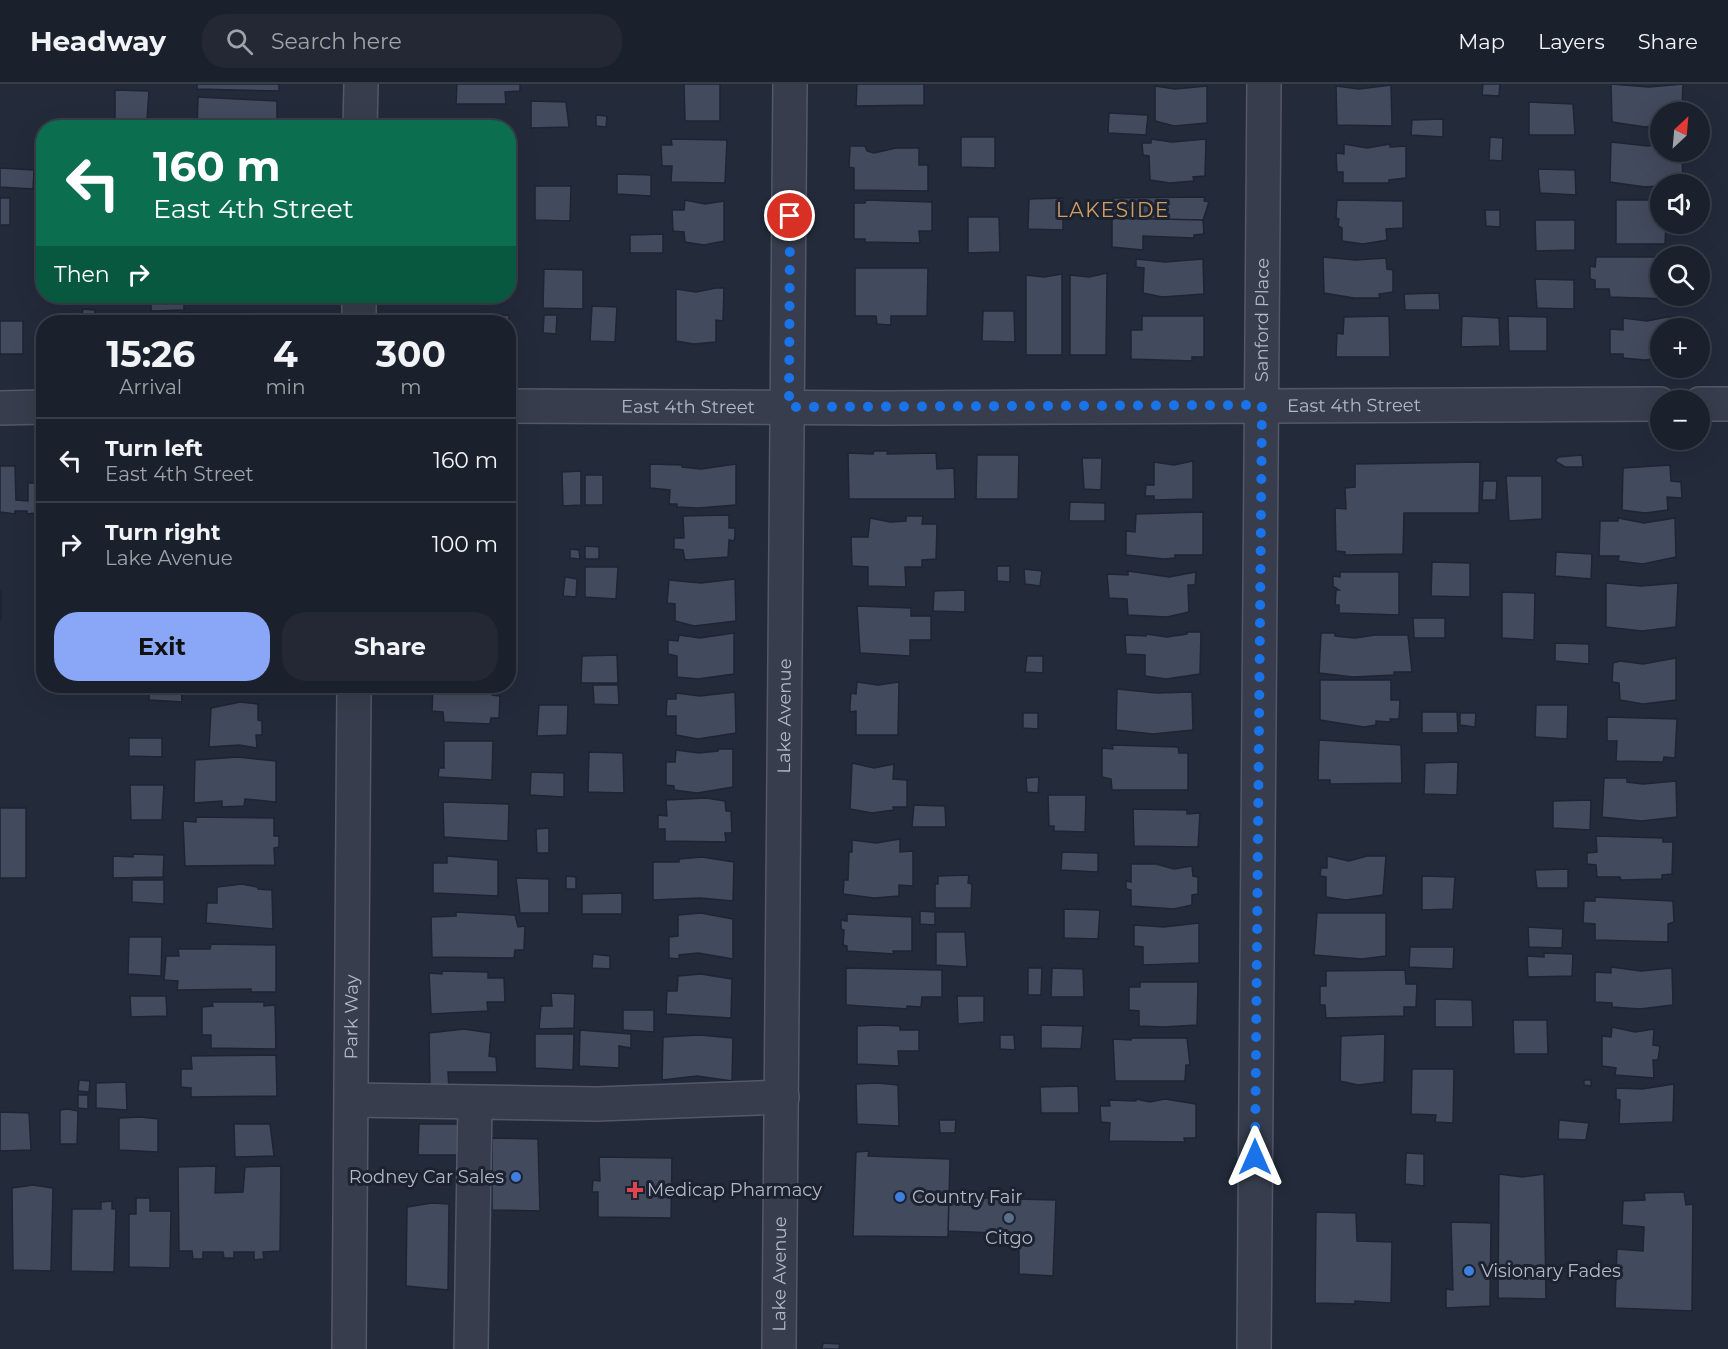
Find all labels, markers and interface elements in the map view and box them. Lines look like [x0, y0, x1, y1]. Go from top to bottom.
search box [202, 14, 622, 68]
text: Headway [30, 24, 166, 58]
icon: search [223, 25, 256, 58]
text: Search here [271, 28, 402, 55]
text: Map [1458, 29, 1505, 54]
text: Layers [1538, 29, 1605, 54]
text: Share [1638, 29, 1698, 54]
north arrow [1650, 102, 1710, 162]
map controls [1650, 102, 1710, 450]
text: 160 m [153, 140, 281, 192]
icon: left [54, 144, 132, 222]
button: sound [1650, 174, 1710, 234]
pin [764, 190, 815, 241]
text: East 4th Street [153, 192, 354, 225]
district label: LAKESIDE [1056, 198, 1170, 222]
icon: arrive [773, 199, 806, 232]
button: search [1650, 246, 1710, 306]
icon: right [122, 258, 155, 291]
street label: Sanford Place [1251, 258, 1274, 382]
text: Then [54, 261, 110, 288]
button: + [1650, 318, 1710, 378]
text: 15:26 [106, 332, 195, 376]
text: 4 [273, 332, 298, 376]
text: 300 [376, 332, 446, 376]
text: Arrival [119, 375, 182, 399]
text: min [265, 375, 306, 399]
text: m [400, 375, 421, 399]
button: − [1650, 390, 1710, 450]
street label: East 4th Street [1287, 394, 1421, 417]
street label: East 4th Street [621, 396, 755, 418]
text: Turn left [105, 435, 203, 462]
icon: left [54, 444, 87, 477]
text: 160 m [433, 447, 498, 474]
text: East 4th Street [105, 462, 254, 486]
text: Turn right [105, 519, 220, 546]
icon: right [54, 528, 87, 561]
text: 100 m [432, 531, 498, 558]
text: Lake Avenue [105, 546, 233, 570]
button: Exit [54, 612, 270, 681]
button: Share [282, 612, 498, 681]
street label: Lake Avenue [773, 658, 796, 774]
street label: Park Way [340, 974, 363, 1060]
position arrow [1223, 1125, 1287, 1189]
place label: Rodney Car Sales [349, 1166, 504, 1188]
marker: Rodney Car Sales [509, 1170, 523, 1184]
place label: Medicap Pharmacy [647, 1179, 822, 1201]
marker: Medicap Pharmacy [628, 1183, 642, 1197]
place label: Country Fair [912, 1186, 1022, 1208]
marker: Country Fair [893, 1190, 907, 1204]
marker: Citgo [1002, 1211, 1016, 1225]
street label: Lake Avenue [768, 1216, 791, 1332]
place label: Citgo [985, 1227, 1033, 1249]
place label: Visionary Fades [1481, 1260, 1621, 1282]
marker: Visionary Fades [1462, 1264, 1476, 1278]

